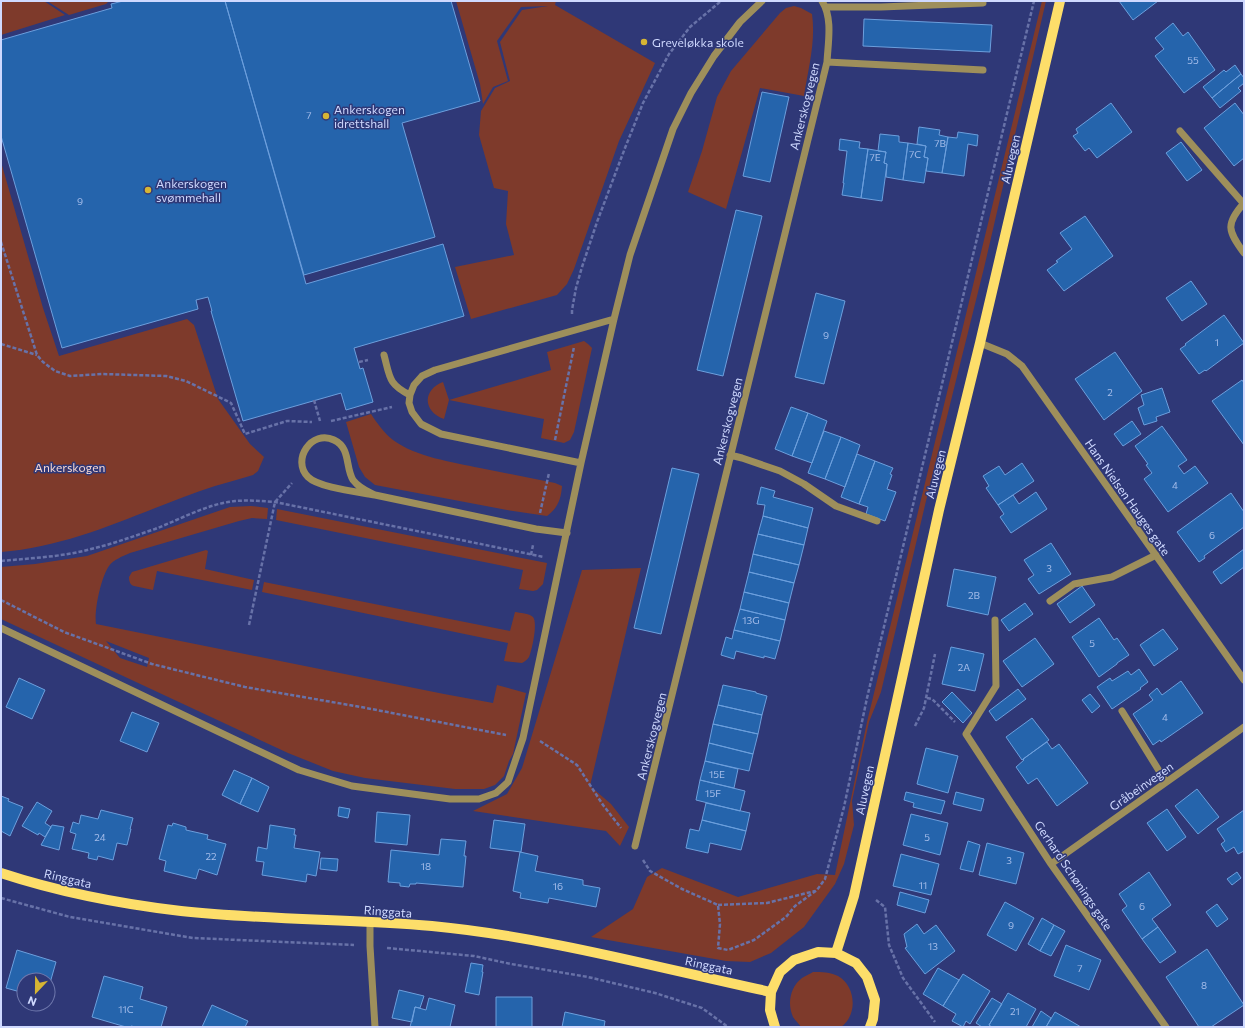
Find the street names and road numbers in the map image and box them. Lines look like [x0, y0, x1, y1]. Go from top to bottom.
street label: Ankerskogvegen [786, 61, 822, 151]
street label: Aluvegen [998, 133, 1022, 185]
street label: Ankerskogvegen [709, 376, 745, 466]
street label: Hans Nielsen Hauges gate [1082, 436, 1174, 558]
street label: Aluvegen [922, 448, 948, 500]
street label: Ankerskogvegen [633, 691, 669, 781]
street label: Gråbeinvegen [1106, 759, 1176, 813]
street label: Aluvegen [852, 764, 876, 816]
street label: Gerhard Schønings gate [1032, 818, 1116, 932]
street label: Ringgata [43, 866, 93, 890]
street label: Ringgata [363, 902, 413, 920]
street label: Ringgata [684, 953, 734, 977]

